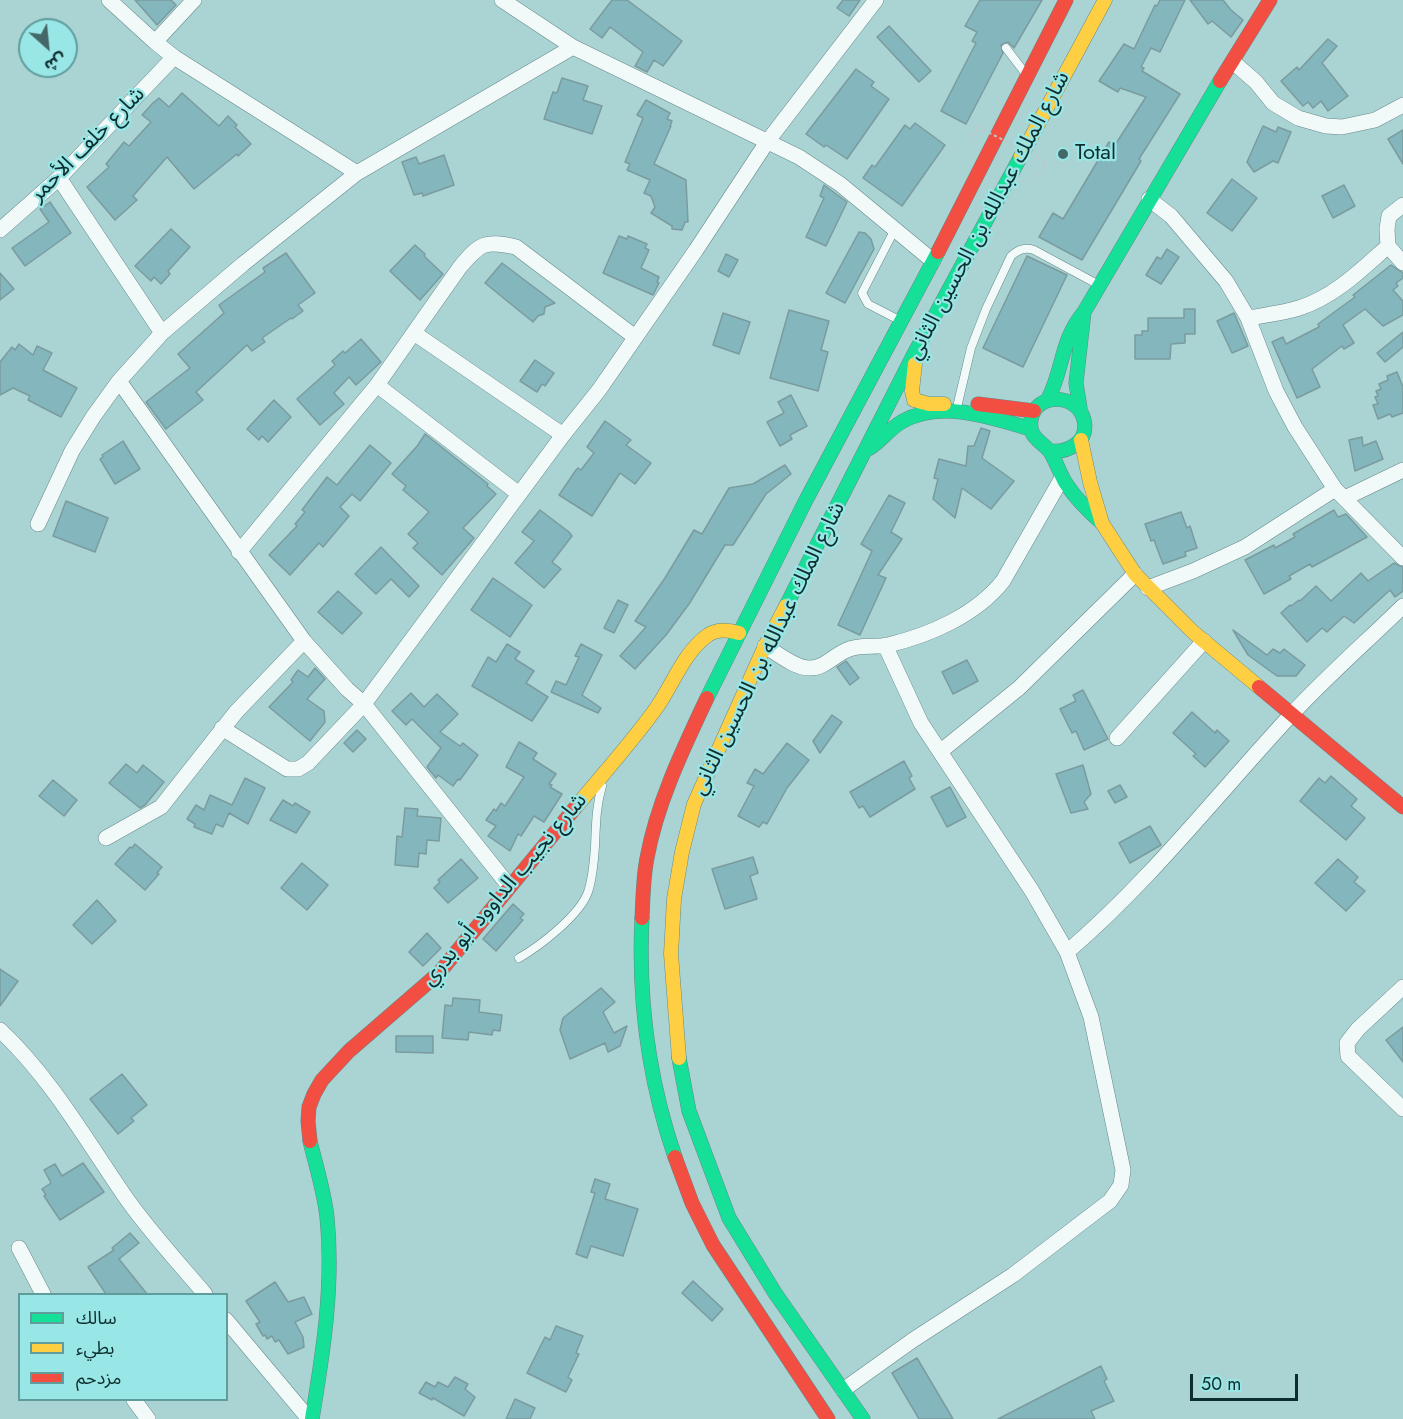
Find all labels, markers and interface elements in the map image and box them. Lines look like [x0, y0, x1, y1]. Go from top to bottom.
north arrow [18, 18, 78, 78]
text: ش [41, 47, 70, 78]
street label: شارع الملك عبدالله بن الحسين الثاني [902, 67, 1076, 365]
street label: شارع خلف الأحمر [25, 82, 151, 208]
place label: Total [1075, 141, 1116, 167]
marker: Total [1056, 147, 1070, 161]
street label: شارع الملك عبدالله بن الحسين الثاني [686, 498, 852, 800]
street label: شارع نجيب الداوود أبو بدري [417, 788, 593, 992]
legend [18, 1293, 228, 1401]
text: سالك [76, 1305, 117, 1331]
text: بطيء [76, 1335, 114, 1361]
scale bar [1193, 1362, 1301, 1400]
text: مزدحم [76, 1365, 121, 1391]
text: 50 m [1201, 1371, 1241, 1397]

